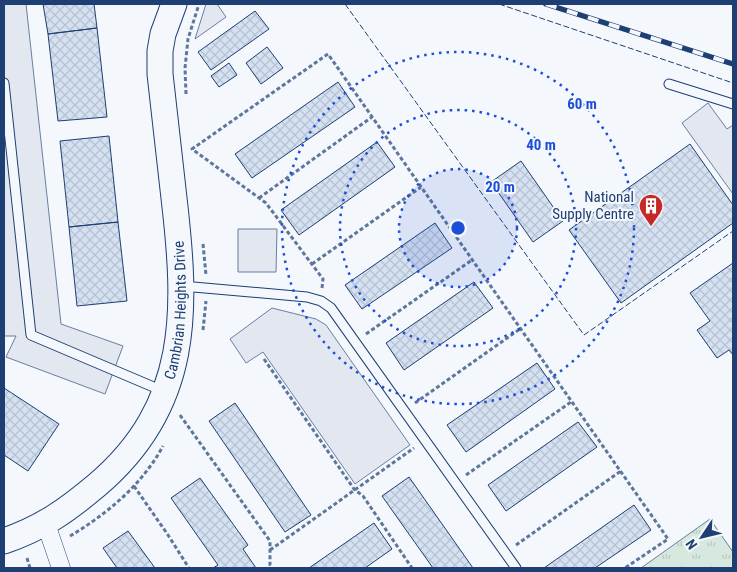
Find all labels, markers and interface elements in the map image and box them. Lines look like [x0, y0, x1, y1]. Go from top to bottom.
text: 60 m [567, 95, 597, 113]
text: 40 m [526, 136, 556, 154]
text: 20 m [485, 178, 515, 196]
place label: National Supply Centre [552, 188, 634, 223]
building icon: National Supply Centre [638, 193, 664, 227]
centre of rings [449, 219, 467, 237]
street label: Cambrian Heights Drive [161, 240, 190, 382]
north arrow [677, 512, 727, 562]
text: N [682, 536, 700, 553]

